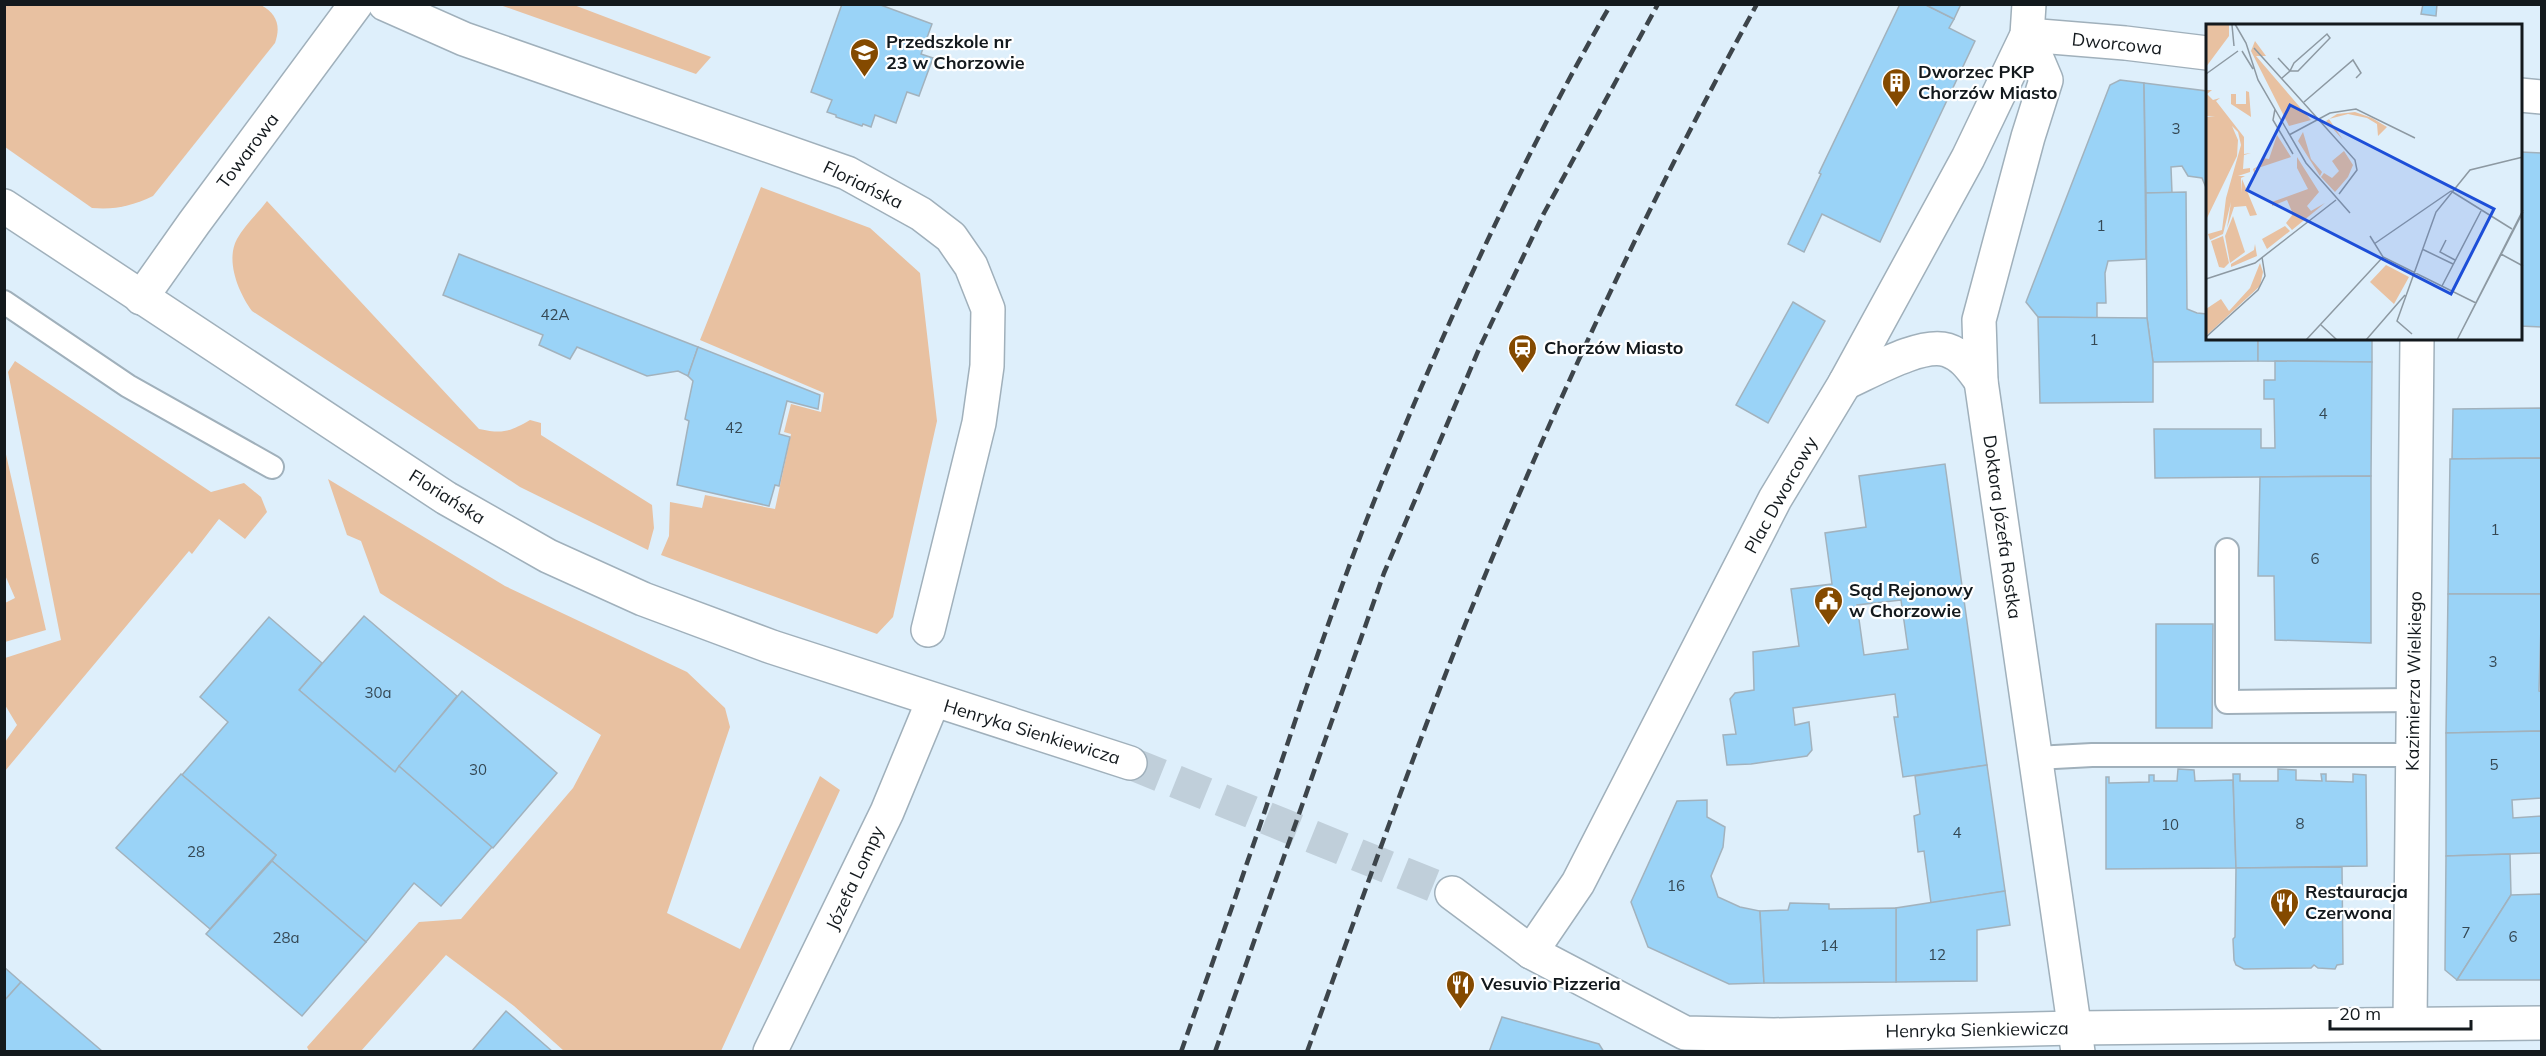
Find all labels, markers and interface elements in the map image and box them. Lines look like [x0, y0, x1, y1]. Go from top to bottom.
inset map [2206, 24, 2522, 340]
street label: Dworcowa [2071, 27, 2163, 60]
place label: Przedszkole nr 23 w Chorzowie [886, 30, 1025, 74]
school or university icon: Przedszkole nr 23 w Chorzowie [849, 36, 881, 78]
place label: Dworzec PKP Chorzów Miasto [1918, 60, 2057, 104]
building icon: Dworzec PKP Chorzów Miasto [1881, 66, 1913, 108]
street label: Towarowa [212, 108, 283, 193]
house number: 3 [2171, 119, 2181, 138]
street label: Floriańska [820, 155, 907, 214]
house number: 1 [2096, 216, 2106, 235]
house number: 42A [540, 305, 570, 324]
house number: 1 [2089, 330, 2099, 349]
station icon: Chorzów Miasto [1507, 332, 1539, 374]
place label: Chorzów Miasto [1544, 336, 1683, 359]
house number: 4 [2318, 404, 2328, 423]
house number: 42 [725, 418, 743, 437]
street label: Plac Dworcowy [1739, 432, 1822, 557]
street label: Doktora Józefa Rostka [1978, 434, 2027, 620]
street label: Floriańska [405, 464, 490, 529]
house number: 1 [2490, 520, 2500, 539]
house number: 6 [2310, 549, 2320, 568]
place label: Sąd Rejonowy w Chorzowie [1849, 578, 1973, 622]
public building icon: Sąd Rejonowy w Chorzowie [1812, 584, 1844, 626]
street label: Kazimierza Wielkiego [2400, 591, 2427, 771]
house number: 3 [2488, 652, 2498, 671]
house number: 30a [364, 683, 392, 702]
street label: Henryka Sienkiewicza [941, 694, 1123, 769]
house number: 5 [2489, 755, 2499, 774]
house number: 30 [469, 760, 487, 779]
house number: 8 [2295, 814, 2305, 833]
house number: 10 [2161, 815, 2179, 834]
street label: Józefa Lompy [820, 822, 889, 934]
house number: 4 [1952, 823, 1962, 842]
house number: 28 [187, 842, 205, 861]
house number: 16 [1667, 876, 1685, 895]
place label: Restauracja Czerwona [2305, 880, 2408, 924]
restaurant icon: Restauracja Czerwona [2268, 886, 2300, 928]
house number: 7 [2461, 923, 2471, 942]
house number: 6 [2508, 927, 2518, 946]
house number: 28a [272, 928, 300, 947]
house number: 14 [1820, 936, 1838, 955]
house number: 12 [1928, 945, 1946, 964]
restaurant icon: Vesuvio Pizzeria [1444, 968, 1476, 1010]
place label: Vesuvio Pizzeria [1480, 972, 1621, 995]
scale bar [2330, 993, 2471, 1031]
text: 20 m [2339, 1002, 2381, 1025]
street label: Henryka Sienkiewicza [1885, 1016, 2069, 1043]

